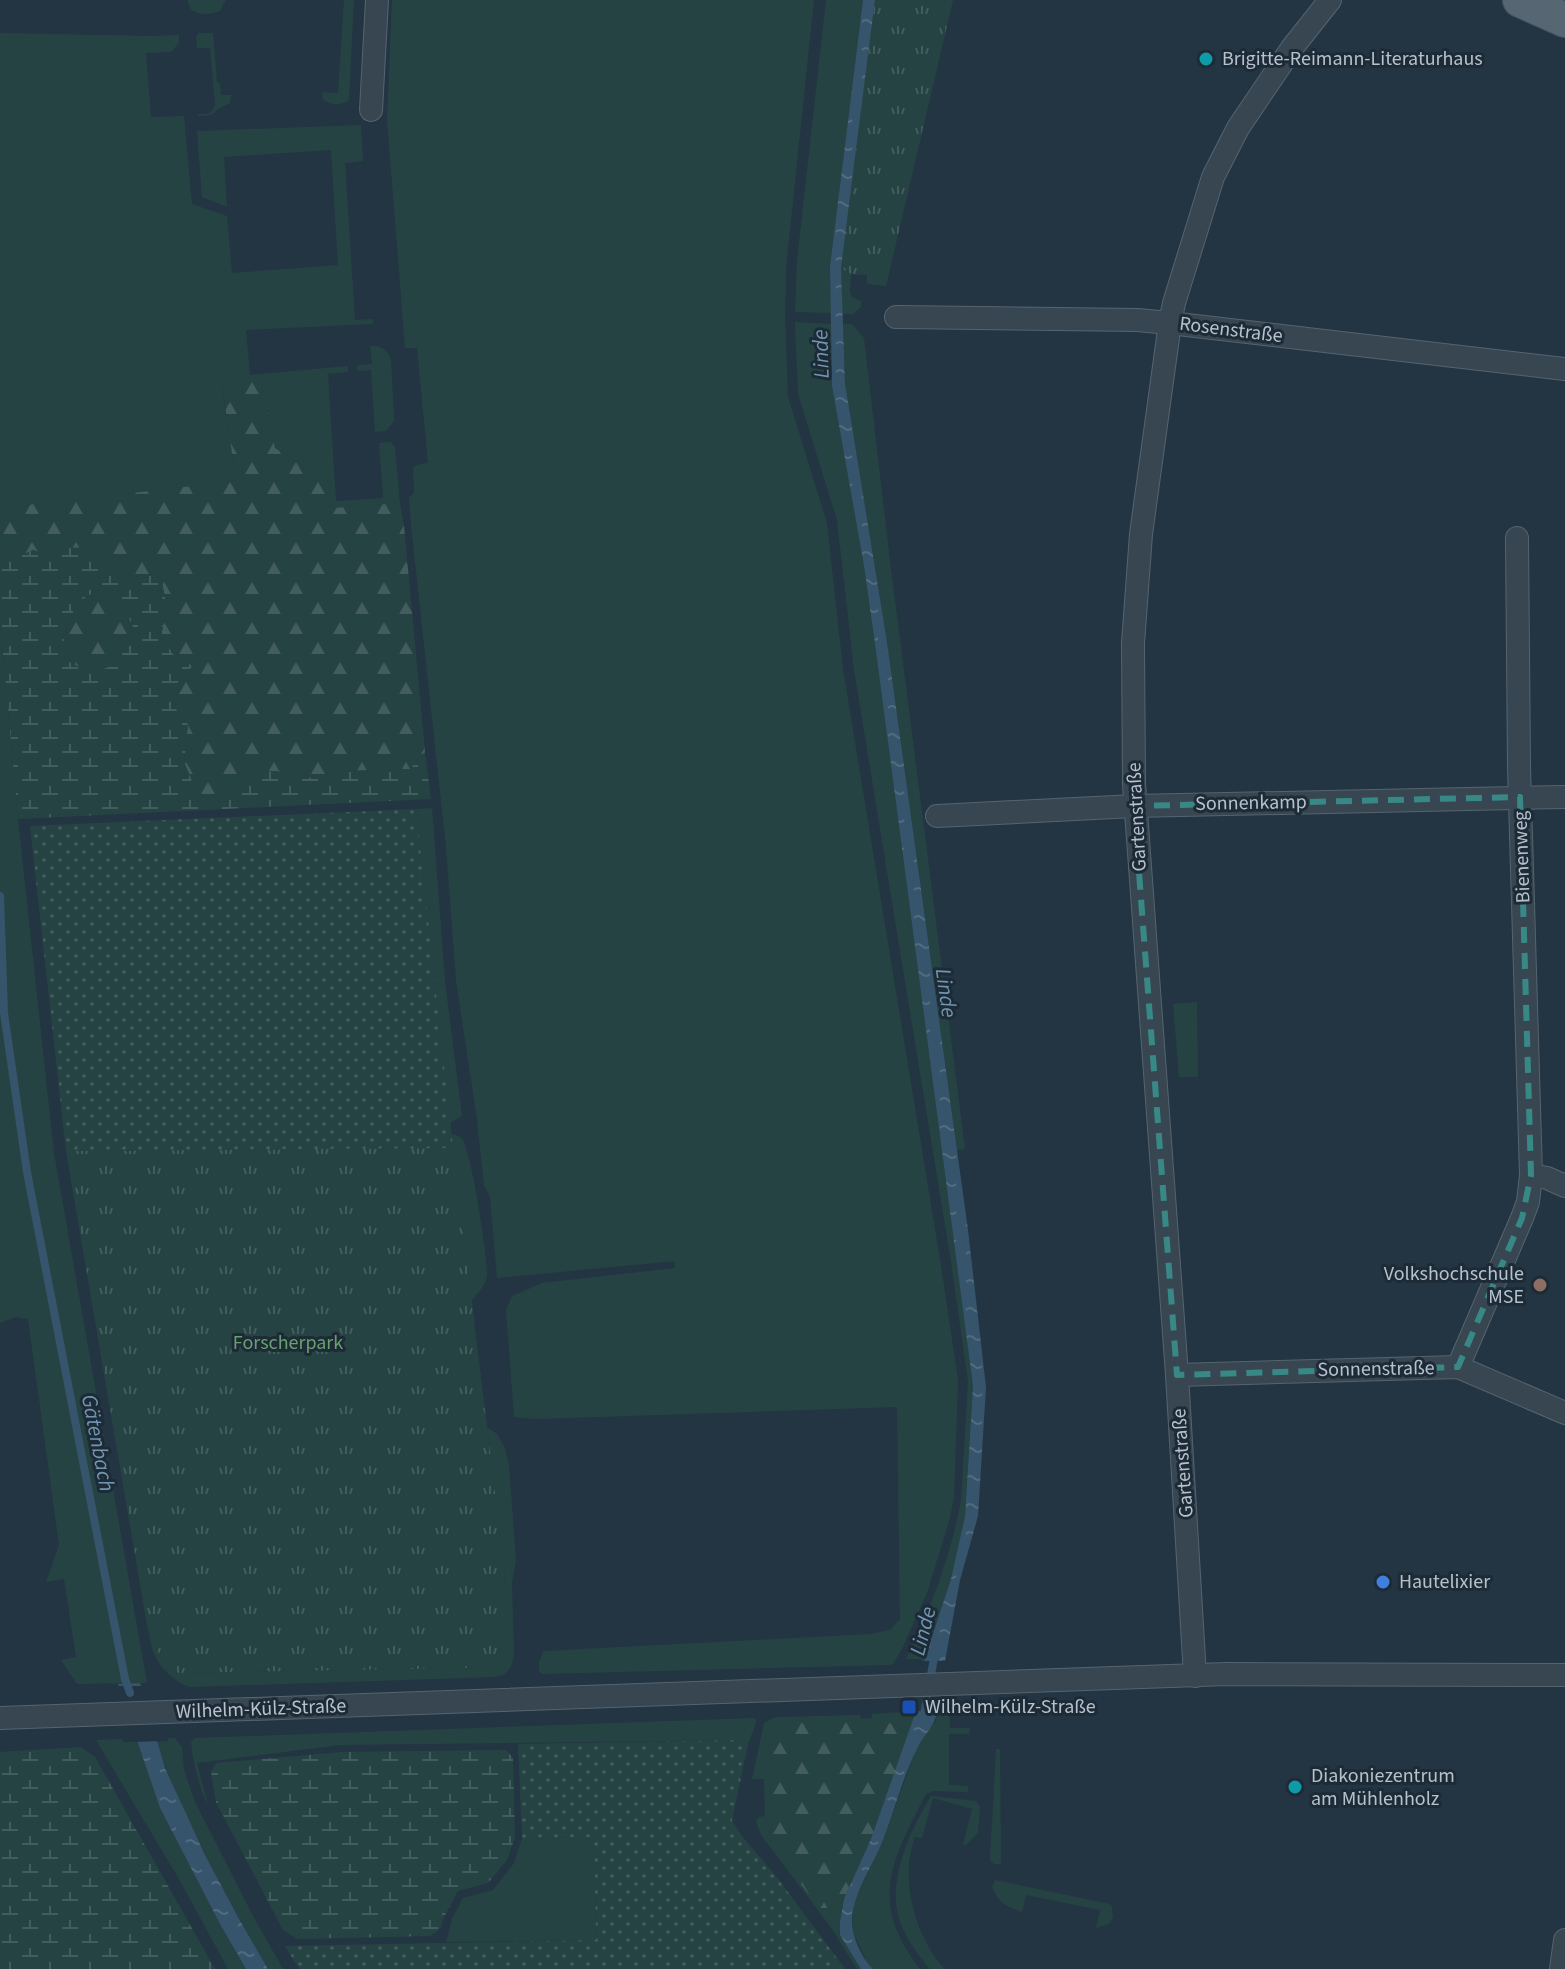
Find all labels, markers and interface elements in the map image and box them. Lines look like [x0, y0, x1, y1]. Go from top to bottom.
place label: Brigitte-Reimann-Literaturhaus [1222, 45, 1483, 73]
marker: Brigitte-Reimann-Literaturhaus [1197, 50, 1215, 68]
street label: Rosenstraße [1178, 310, 1284, 350]
water label: Linde [804, 329, 838, 379]
street label: Gartenstraße [1120, 762, 1154, 872]
street label: Sonnenkamp [1195, 788, 1307, 818]
street label: Bienenweg [1506, 810, 1538, 904]
water label: Linde [927, 966, 965, 1020]
place label: Volkshochschule MSE [1384, 1260, 1524, 1311]
marker: Volkshochschule MSE [1531, 1276, 1549, 1294]
park label: Forscherpark [233, 1329, 343, 1357]
street label: Sonnenstraße [1317, 1354, 1435, 1384]
water label: Gätenbach [73, 1392, 123, 1494]
street label: Gartenstraße [1165, 1407, 1201, 1519]
place label: Hautelixier [1399, 1568, 1490, 1596]
marker: Hautelixier [1374, 1573, 1392, 1591]
water label: Linde [902, 1603, 944, 1659]
street label: Wilhelm-Külz-Straße [175, 1692, 347, 1726]
place label: Wilhelm-Külz-Straße [925, 1693, 1096, 1721]
marker: Wilhelm-Külz-Straße [900, 1698, 918, 1716]
place label: Diakoniezentrum am Mühlenholz [1311, 1762, 1455, 1813]
marker: Diakoniezentrum am Mühlenholz [1286, 1778, 1304, 1796]

